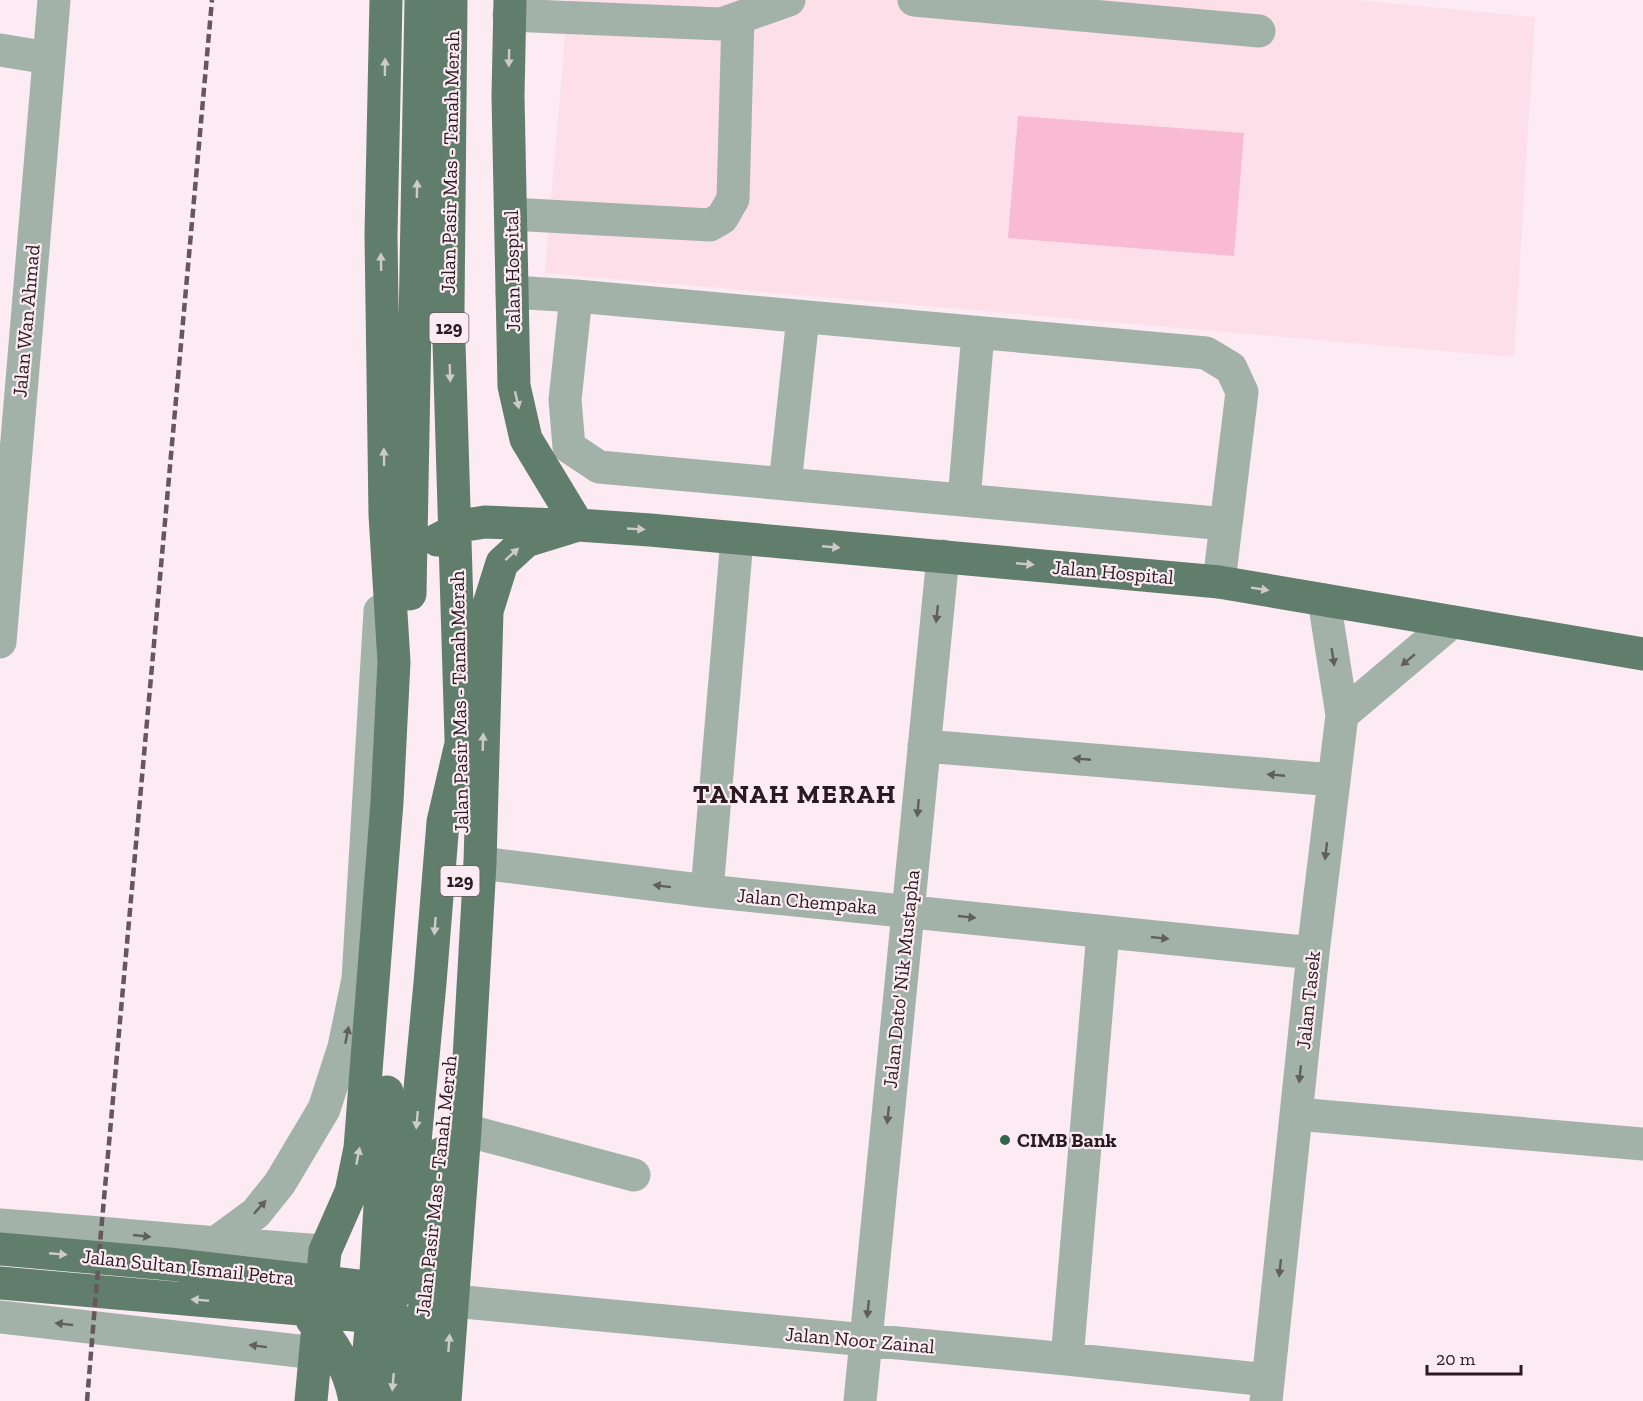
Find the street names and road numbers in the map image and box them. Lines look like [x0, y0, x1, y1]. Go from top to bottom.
street label: Jalan Pasir Mas - Tanah Merah [436, 30, 464, 294]
street label: Jalan Hospital [499, 210, 525, 332]
street label: Jalan Wan Ahmad [7, 243, 45, 398]
road number: 129 [430, 313, 468, 343]
street label: Jalan Hospital [1051, 555, 1175, 589]
street label: Jalan Pasir Mas - Tanah Merah [445, 570, 473, 834]
road number: 129 [440, 866, 480, 896]
street label: Jalan Dato' Nik Mustapha [878, 868, 924, 1090]
street label: Jalan Chempaka [736, 883, 878, 919]
street label: Jalan Tasek [1291, 949, 1325, 1050]
street label: Jalan Pasir Mas - Tanah Merah [410, 1053, 462, 1318]
street label: Jalan Sultan Ismail Petra [81, 1244, 295, 1290]
street label: Jalan Noor Zainal [784, 1322, 936, 1358]

